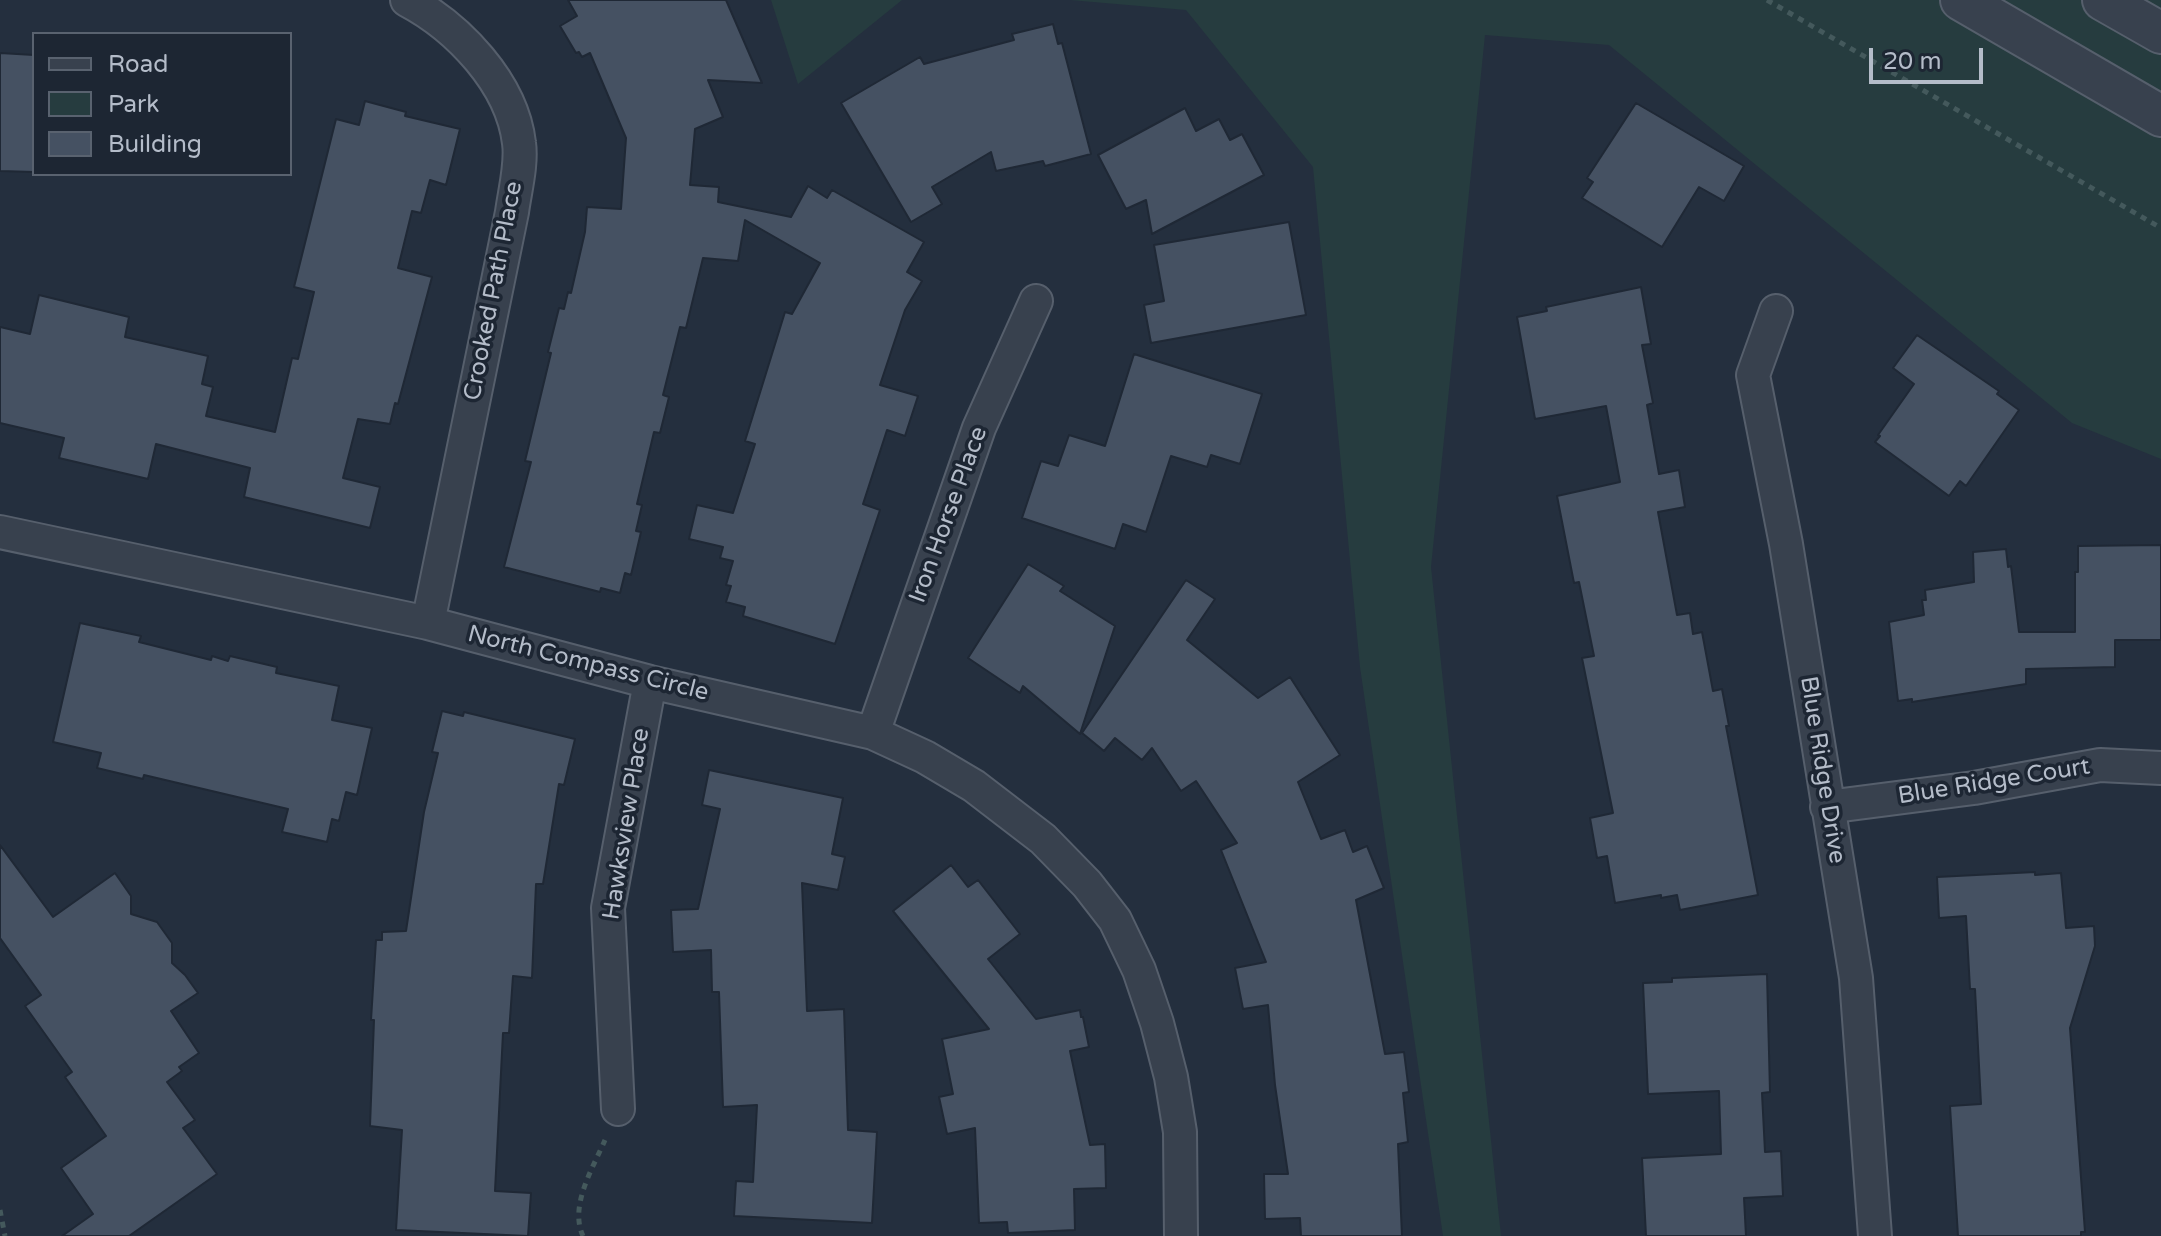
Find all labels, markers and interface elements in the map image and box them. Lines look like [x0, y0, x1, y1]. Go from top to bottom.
legend [32, 32, 292, 176]
scale bar [1873, 32, 1987, 82]
text: 20 m [1883, 47, 1941, 76]
text: Road [108, 50, 168, 79]
text: Park [108, 90, 159, 119]
text: Building [108, 130, 202, 159]
street label: Crooked Path Place [459, 179, 529, 403]
street label: Iron Horse Place [904, 423, 994, 607]
street label: North Compass Circle [464, 620, 712, 708]
street label: Blue Ridge Drive [1793, 674, 1851, 866]
street label: Hawksview Place [598, 726, 656, 922]
street label: Blue Ridge Court [1896, 753, 2092, 811]

